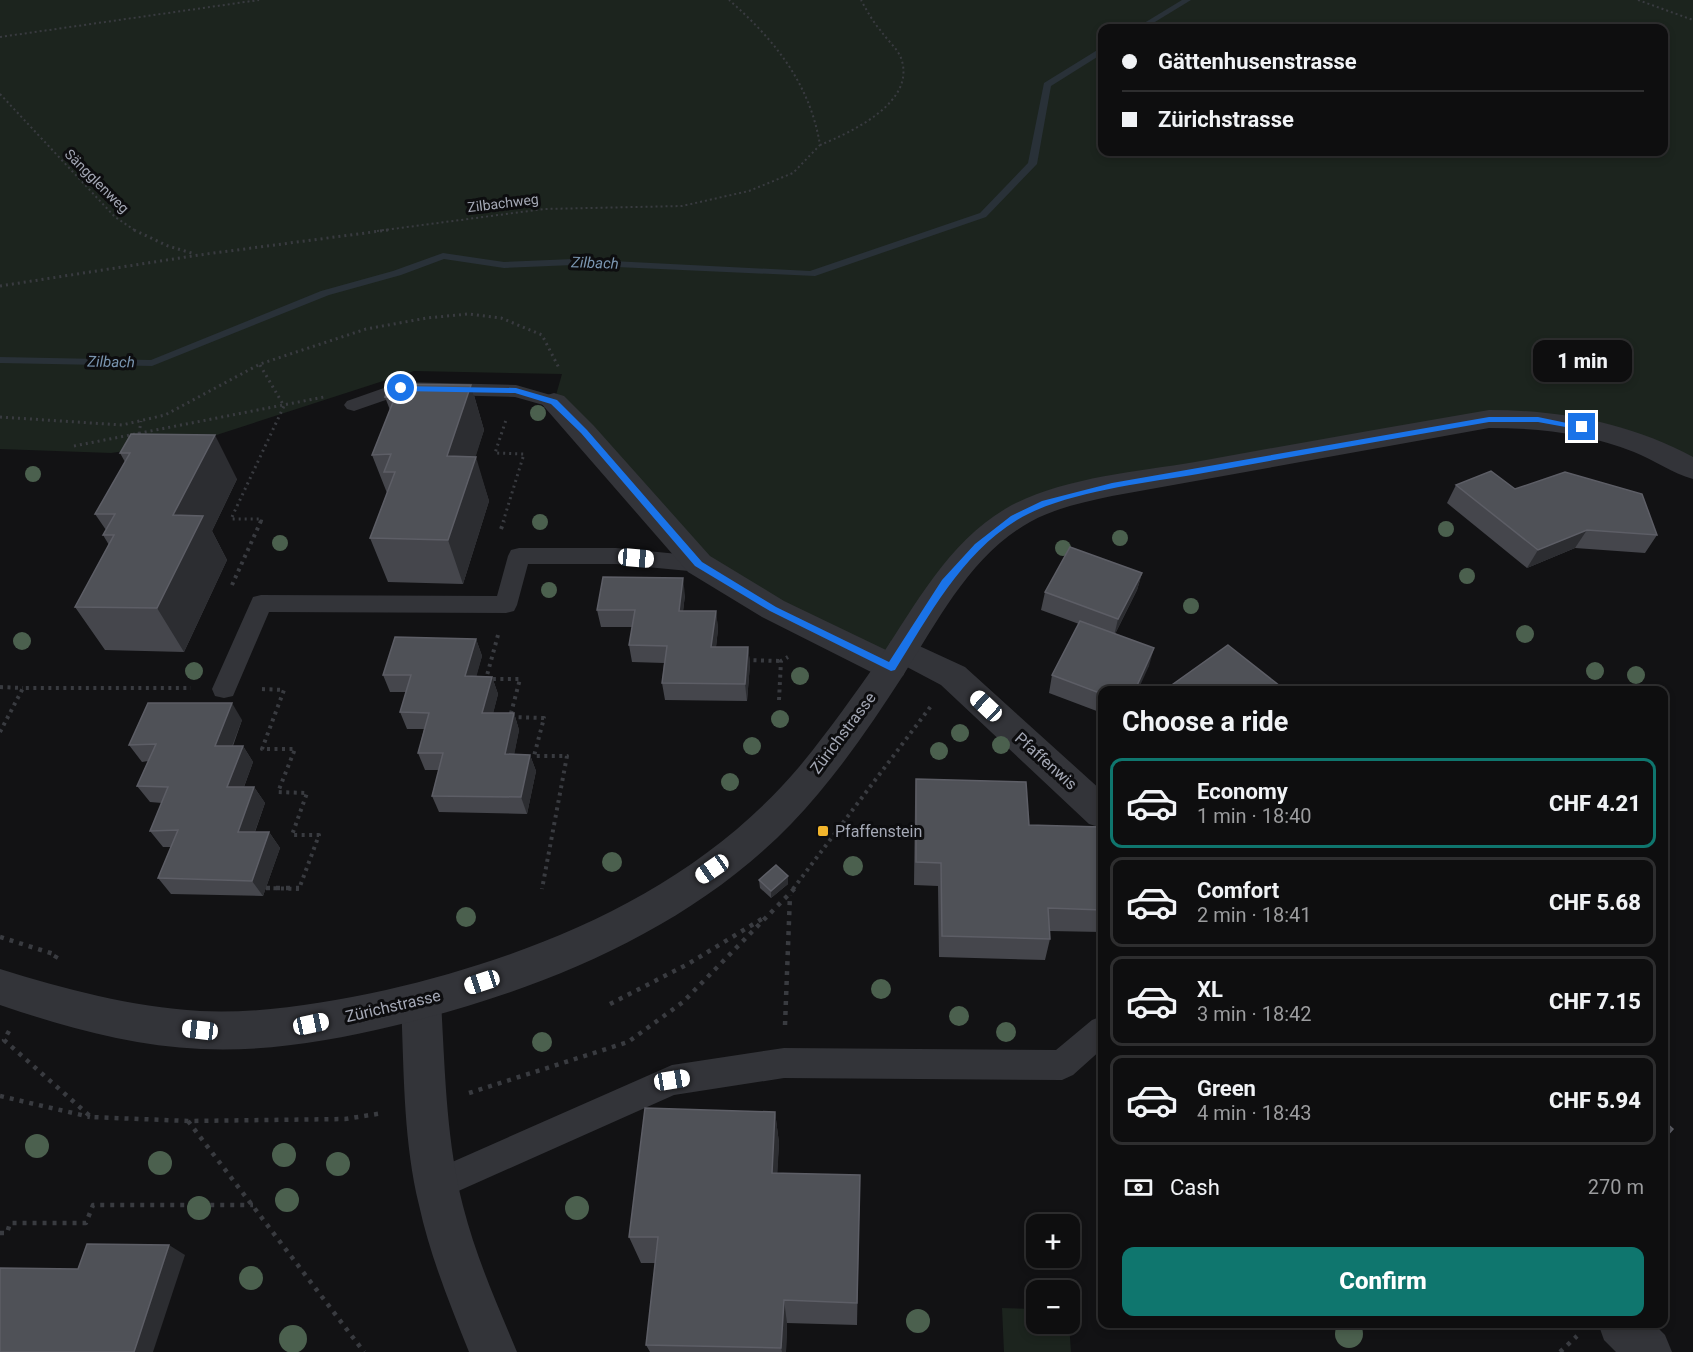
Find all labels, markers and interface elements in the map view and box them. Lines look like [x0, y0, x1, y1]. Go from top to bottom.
text: Gättenhusenstrasse [1158, 49, 1357, 74]
text: Zürichstrasse [1158, 107, 1294, 132]
street label: Sängglenweg [62, 146, 132, 216]
street label: Zilbachweg [467, 191, 539, 215]
water label: Zilbach [570, 253, 619, 273]
callout: 1 min [1532, 340, 1632, 382]
text: 1 min [1557, 349, 1608, 373]
water label: Zilbach [86, 353, 135, 371]
route start [387, 374, 414, 401]
route end [1568, 413, 1595, 440]
car [617, 547, 655, 569]
car [967, 687, 1005, 725]
street label: Zürichstrasse [806, 689, 880, 777]
text: Choose a ride [1122, 706, 1288, 738]
street label: Pfaffenwis [1011, 728, 1081, 794]
icon: car [1125, 776, 1179, 830]
text: Economy [1197, 779, 1288, 804]
text: CHF 4.21 [1549, 791, 1641, 816]
text: 1 min · 18:40 [1197, 804, 1312, 828]
place label: Pfaffenstein [835, 822, 922, 841]
marker: Pfaffenstein [816, 824, 830, 838]
car [692, 851, 732, 887]
icon: car [1125, 875, 1179, 929]
text: Comfort [1197, 878, 1279, 903]
text: CHF 5.68 [1549, 890, 1641, 915]
text: 2 min · 18:41 [1197, 903, 1312, 927]
car [462, 968, 502, 996]
icon: car [1125, 974, 1179, 1028]
text: XL [1197, 977, 1223, 1002]
street label: Zürichstrasse [344, 986, 442, 1026]
text: CHF 7.15 [1549, 989, 1641, 1014]
text: 3 min · 18:42 [1197, 1002, 1312, 1026]
car [292, 1011, 330, 1037]
car [181, 1019, 219, 1041]
car [653, 1068, 691, 1092]
icon: car [1125, 1073, 1179, 1127]
text: Green [1197, 1076, 1256, 1101]
text: CHF 5.94 [1549, 1088, 1641, 1113]
text: 4 min · 18:43 [1197, 1101, 1312, 1125]
icon: cash [1122, 1171, 1155, 1204]
text: Cash [1170, 1175, 1220, 1200]
text: 270 m [1588, 1175, 1644, 1199]
map controls [1026, 1214, 1080, 1334]
button: + [1026, 1214, 1080, 1268]
button: Confirm [1122, 1247, 1644, 1316]
button: − [1026, 1280, 1080, 1334]

